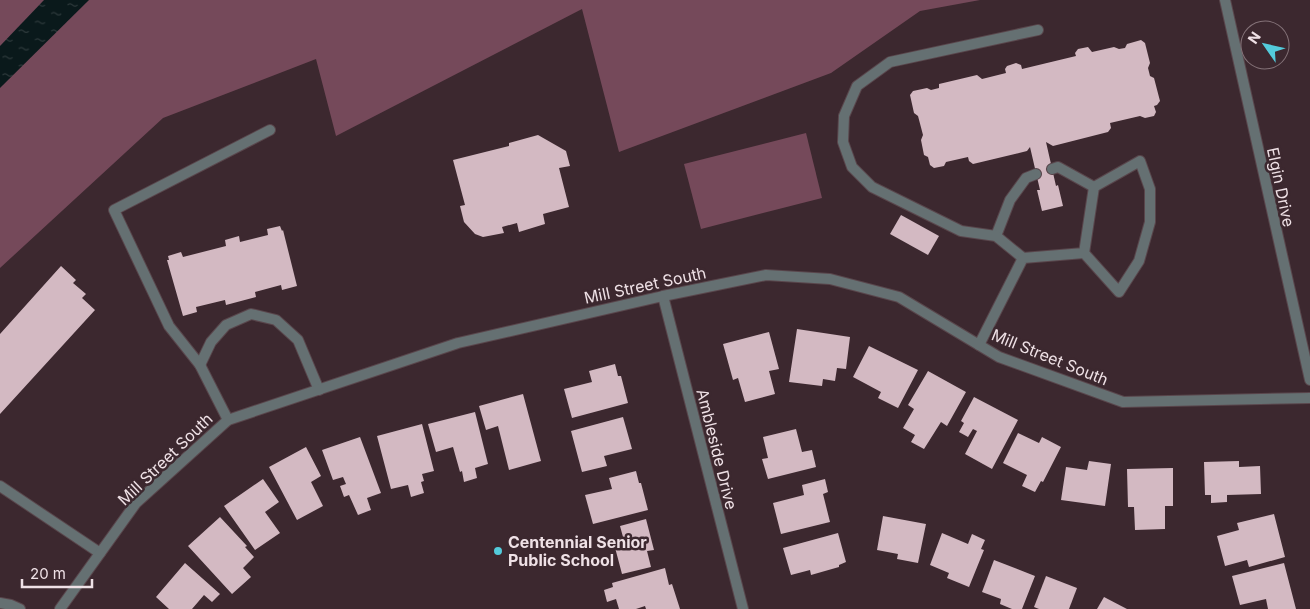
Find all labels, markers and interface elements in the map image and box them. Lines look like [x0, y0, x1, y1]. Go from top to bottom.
north arrow [1240, 20, 1290, 70]
text: N [1244, 28, 1264, 47]
street label: Elgin Drive [1263, 145, 1299, 229]
street label: Mill Street South [582, 262, 708, 308]
street label: Mill Street South [989, 324, 1111, 390]
street label: Ambleside Drive [692, 387, 742, 511]
street label: Mill Street South [113, 409, 217, 509]
place label: Centennial Senior Public School [508, 532, 647, 570]
marker: Centennial Senior Public School [492, 545, 504, 557]
scale bar [22, 556, 92, 588]
text: 20 m [30, 564, 66, 583]

